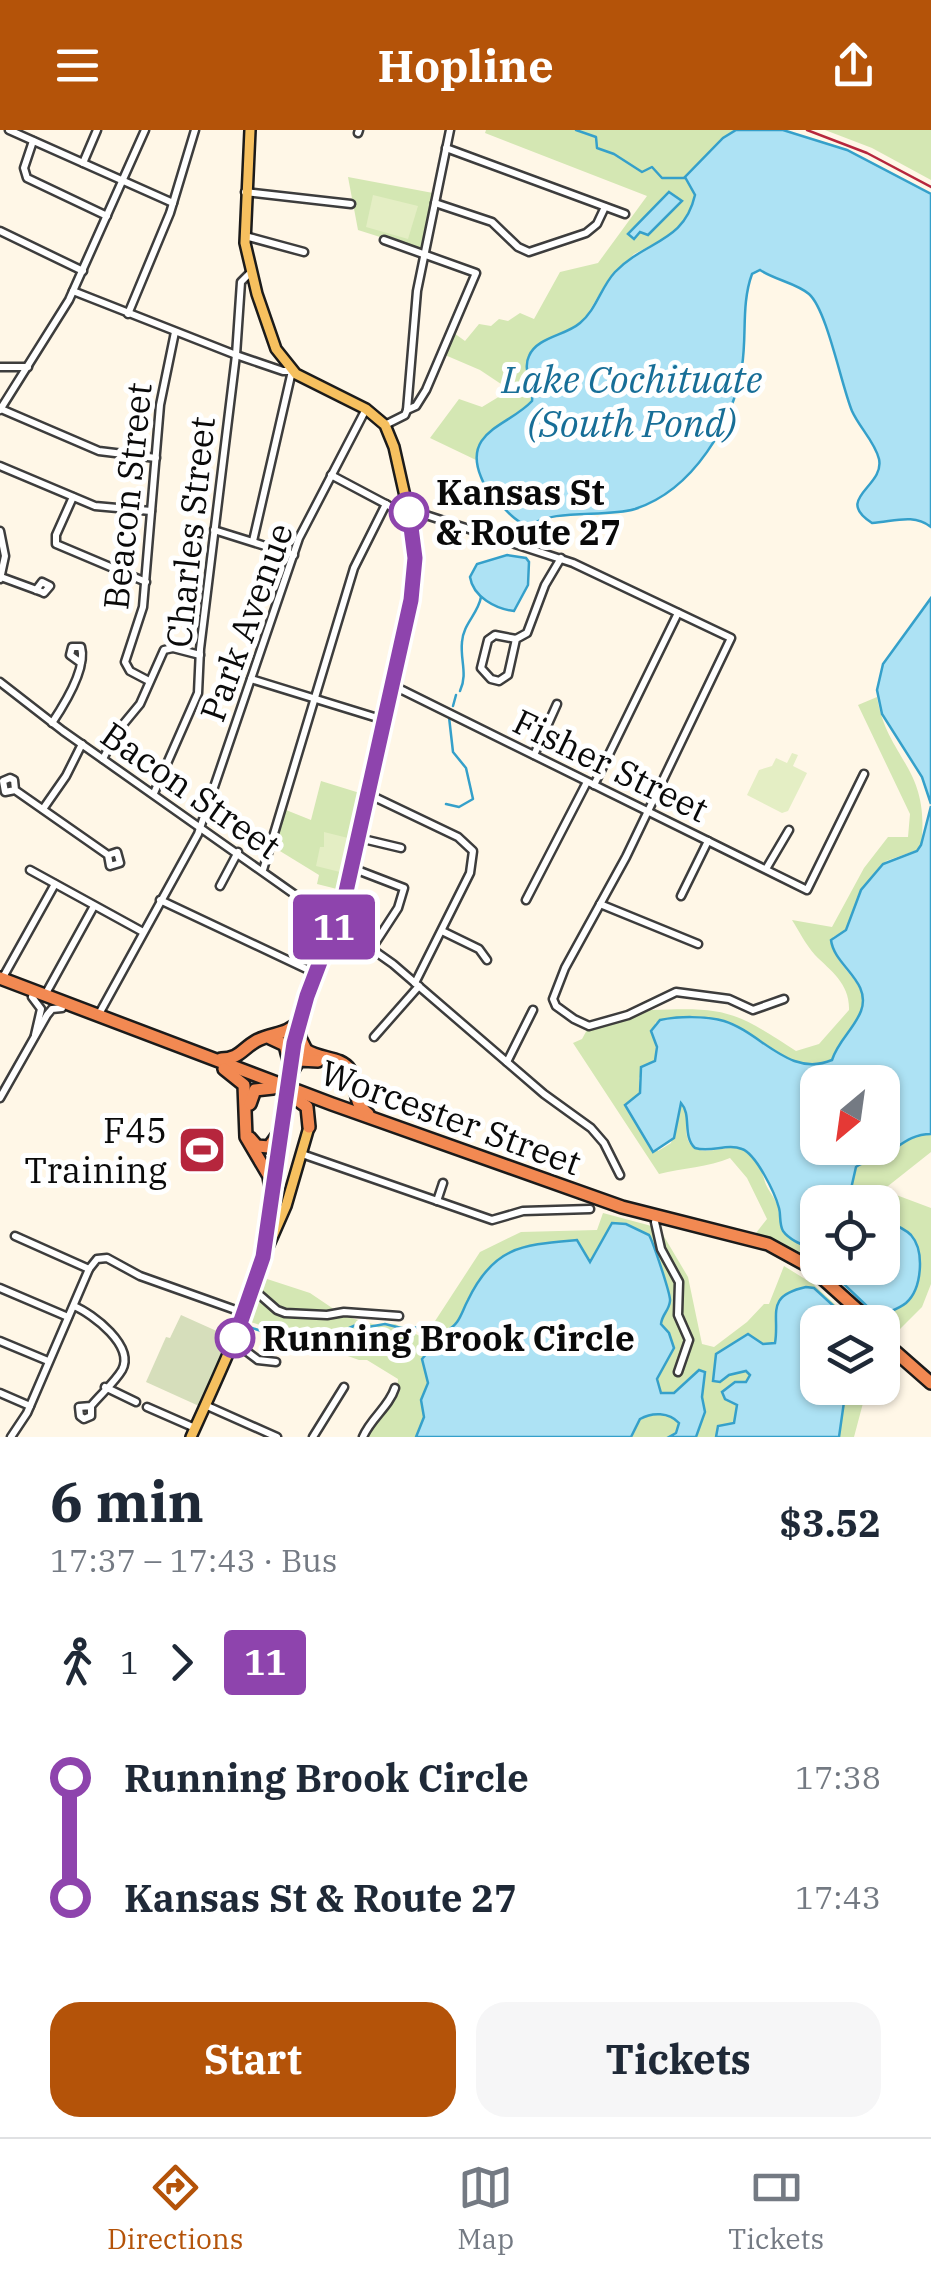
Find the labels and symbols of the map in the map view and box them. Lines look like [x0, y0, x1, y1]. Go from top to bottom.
water label: Lake Cochituate (South Pond) [500, 354, 763, 447]
street label: Beacon Street [92, 380, 162, 612]
street label: Charles Street [155, 414, 225, 650]
place label: Kansas St & Route 27 [436, 469, 621, 555]
marker: Kansas St & Route 27 [390, 493, 428, 531]
street label: Park Avenue [189, 517, 303, 727]
street label: Fisher Street [506, 698, 716, 832]
street label: Bacon Street [92, 711, 290, 869]
line badge: 11 [289, 894, 379, 960]
street label: Worcester Street [314, 1049, 588, 1185]
north arrow [800, 1065, 900, 1165]
place label: F45 Training [24, 1107, 167, 1193]
sports icon: F45 Training [176, 1124, 228, 1176]
place label: Running Brook Circle [262, 1315, 635, 1361]
marker: Running Brook Circle [216, 1319, 254, 1357]

